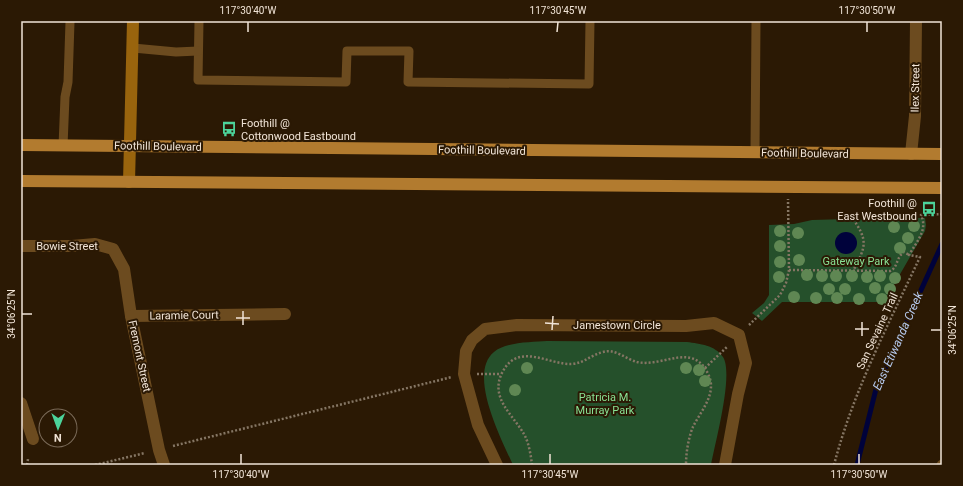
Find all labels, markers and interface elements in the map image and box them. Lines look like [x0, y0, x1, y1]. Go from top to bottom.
text: 117°30'40"W [220, 5, 277, 16]
text: 117°30'45"W [530, 5, 587, 16]
text: 117°30'50"W [839, 5, 896, 16]
street label: Ilex Street [909, 63, 922, 112]
place label: Foothill @ Cottonwood Eastbound [241, 117, 356, 143]
bus stop icon: Foothill @ Cottonwood Eastbound [220, 120, 238, 138]
street label: Foothill Boulevard [114, 139, 202, 154]
street label: Foothill Boulevard [438, 143, 526, 158]
street label: Foothill Boulevard [761, 146, 849, 161]
place label: Foothill @ East Westbound [837, 197, 917, 223]
bus stop icon: Foothill @ East Westbound [920, 200, 938, 218]
street label: Bowie Street [36, 240, 98, 253]
park label: Gateway Park [822, 255, 890, 268]
text: 34°06'25"N [6, 289, 17, 339]
water label: East Etiwanda Creek [870, 289, 926, 392]
street label: San Sevaine Trail [854, 291, 901, 372]
text: 34°06'25"N [947, 305, 958, 355]
street label: Laramie Court [149, 308, 219, 323]
street label: Fremont Street [126, 319, 154, 393]
street label: Jamestown Circle [573, 319, 661, 332]
park label: Patricia M. Murray Park [576, 391, 635, 417]
north arrow [38, 408, 78, 448]
text: N [54, 431, 62, 444]
text: 117°30'40"W [213, 469, 270, 480]
text: 117°30'45"W [522, 469, 579, 480]
text: 117°30'50"W [831, 469, 888, 480]

